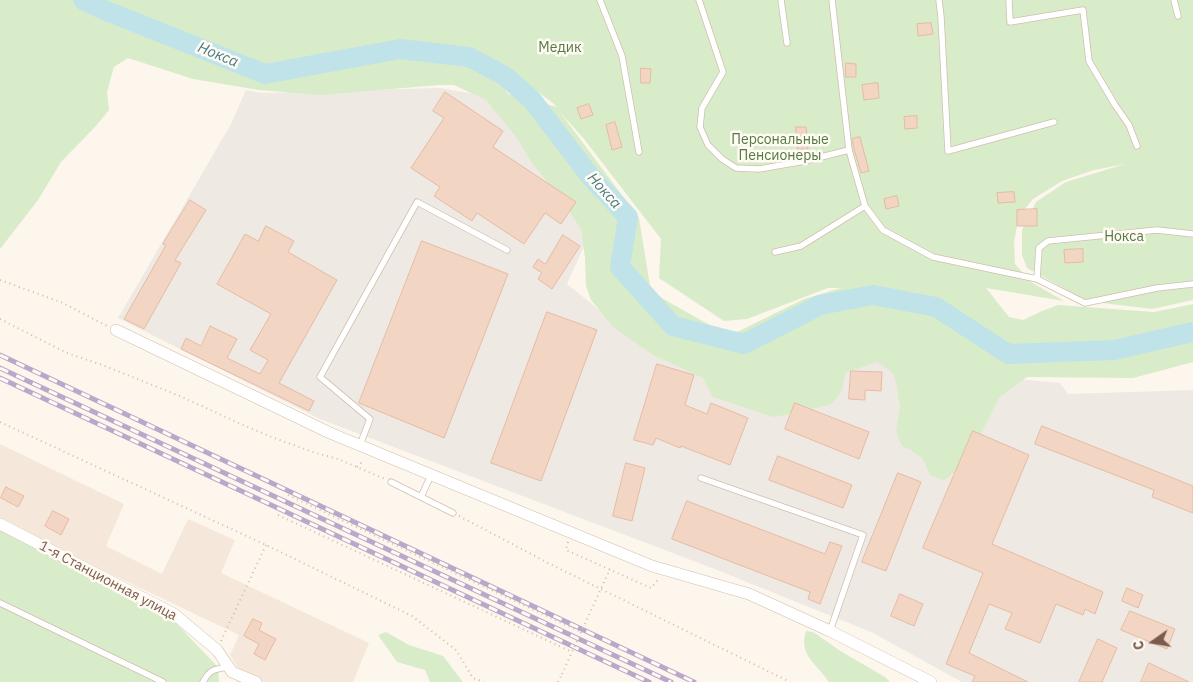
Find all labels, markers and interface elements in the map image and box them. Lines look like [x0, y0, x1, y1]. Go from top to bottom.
water label: Нокса [195, 39, 241, 71]
park label: Медик [538, 40, 582, 56]
park label: Персональные Пенсионеры [731, 132, 829, 164]
water label: Нокса [583, 169, 625, 213]
park label: Нокса [1104, 229, 1144, 245]
street label: 1-я Станционная улица [36, 538, 180, 624]
north arrow [1128, 617, 1178, 667]
text: С [1129, 639, 1148, 652]

